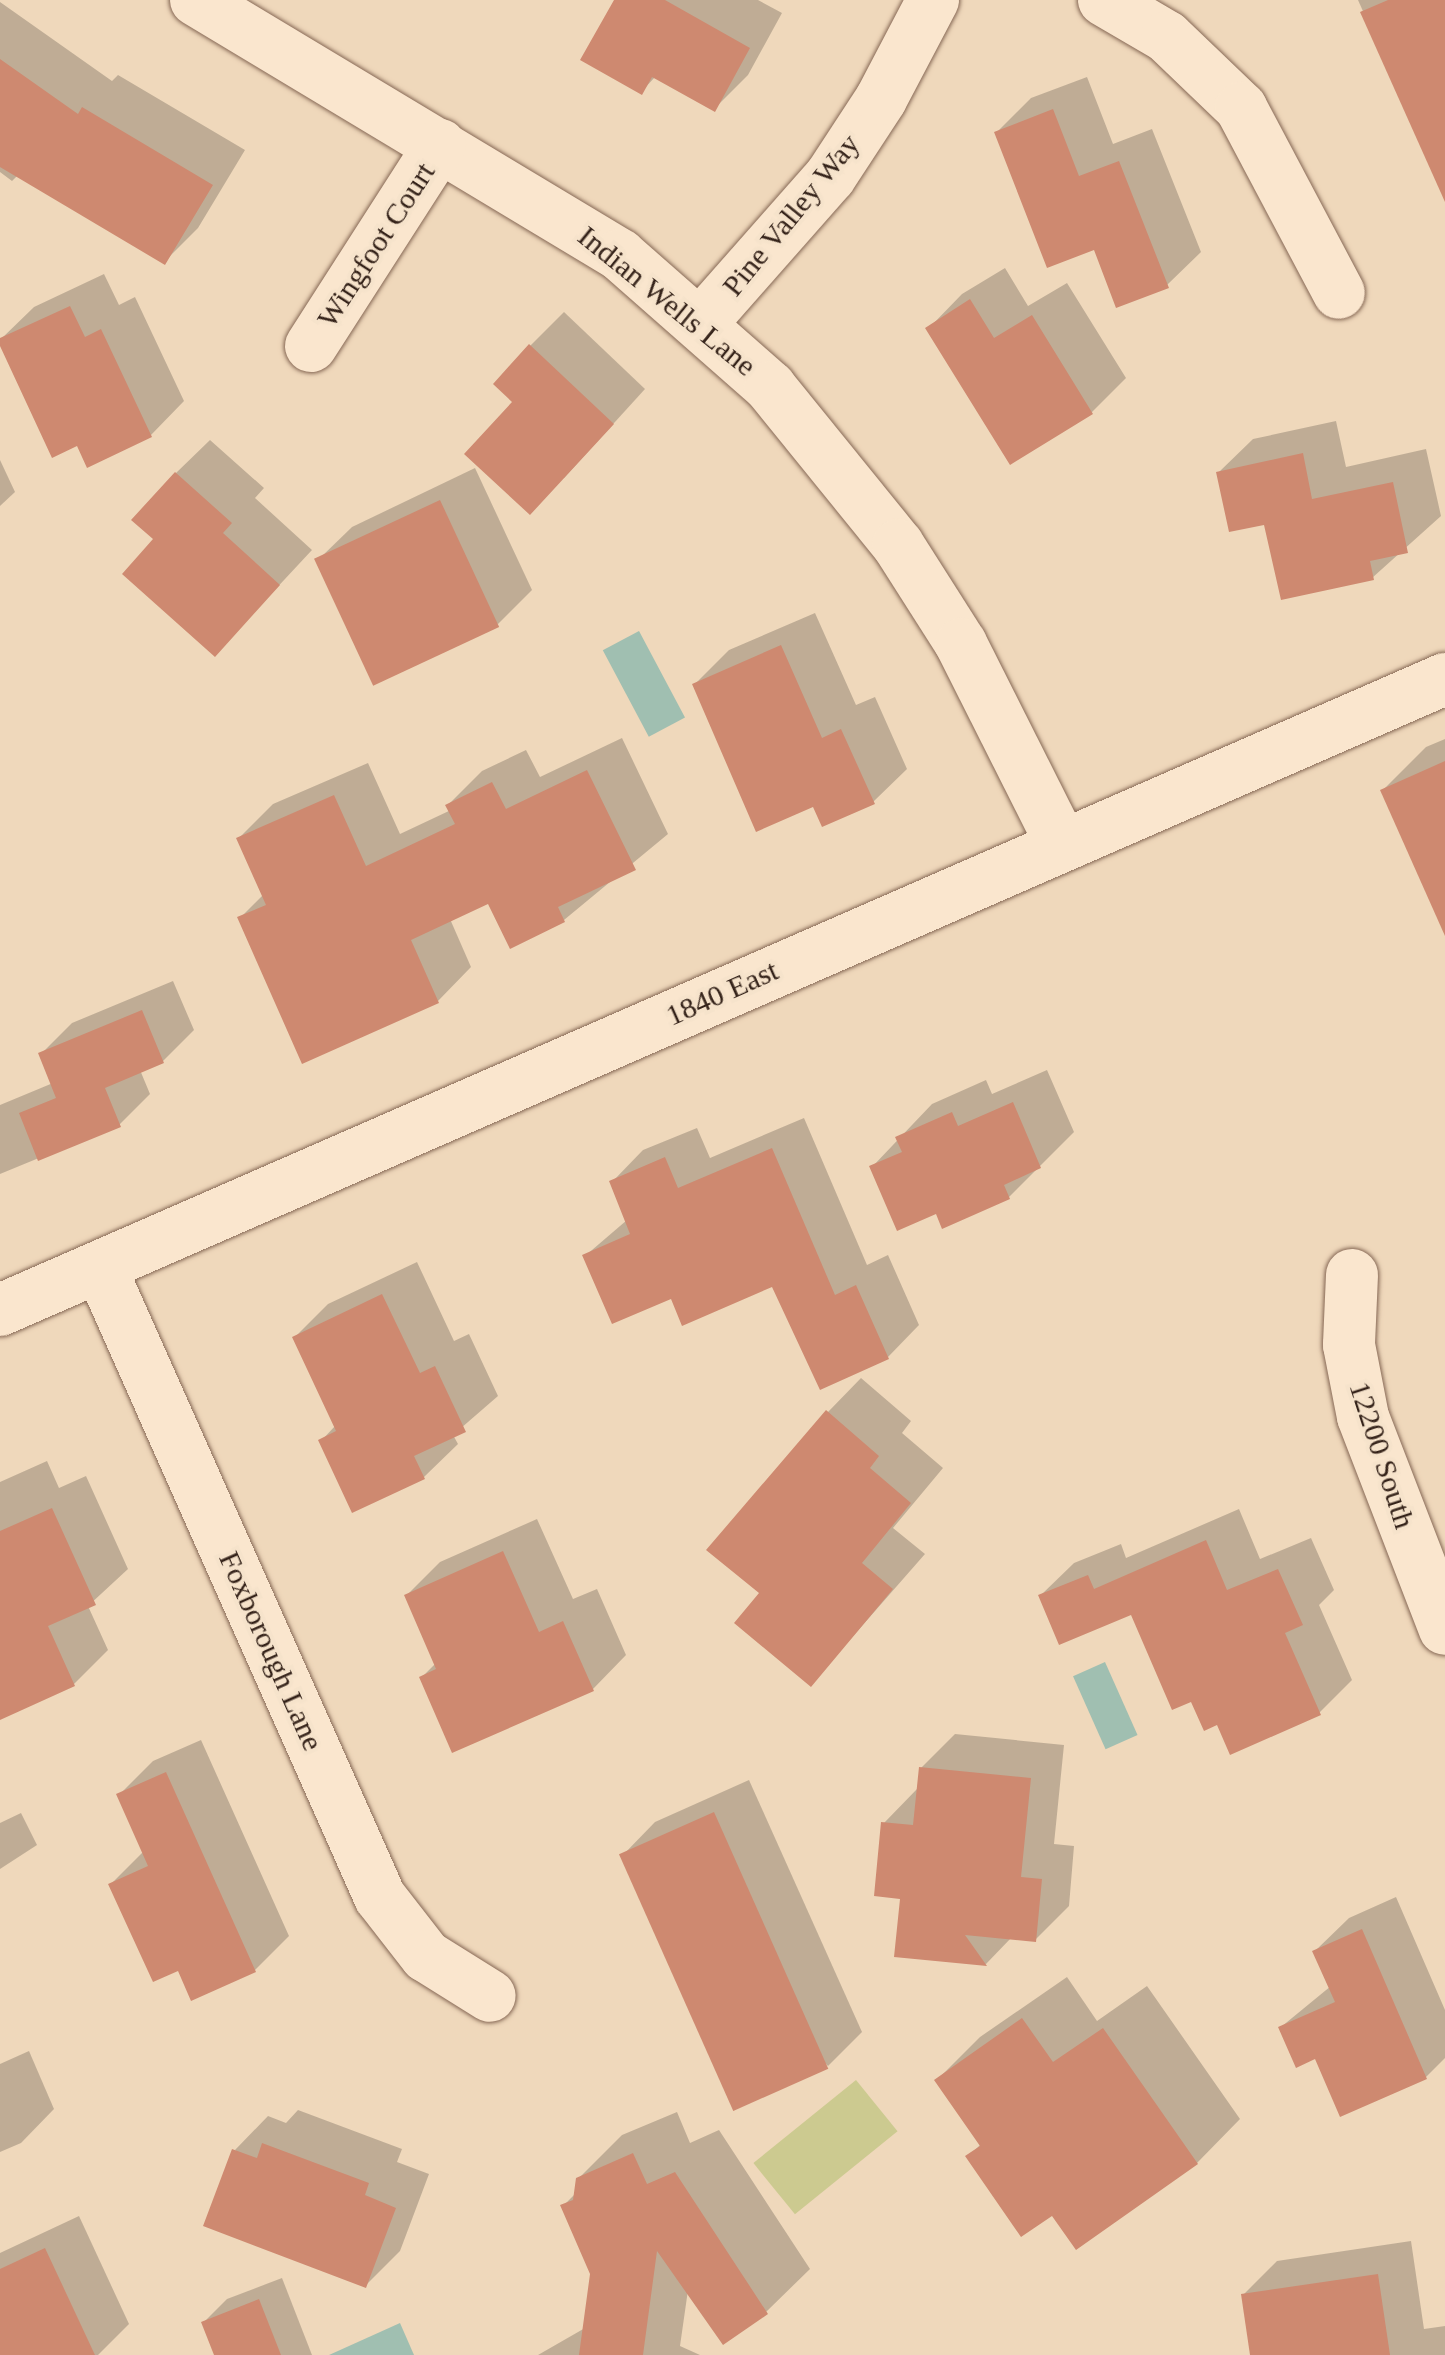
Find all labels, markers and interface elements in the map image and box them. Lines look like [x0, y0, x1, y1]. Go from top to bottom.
street label: Pine Valley Way [714, 126, 868, 304]
street label: Wingfoot Court [309, 156, 443, 334]
street label: Indian Wells Lane [571, 218, 763, 384]
street label: 1840 East [660, 952, 784, 1034]
street label: 12200 South [1341, 1377, 1423, 1533]
street label: Foxborough Lane [211, 1546, 331, 1756]

